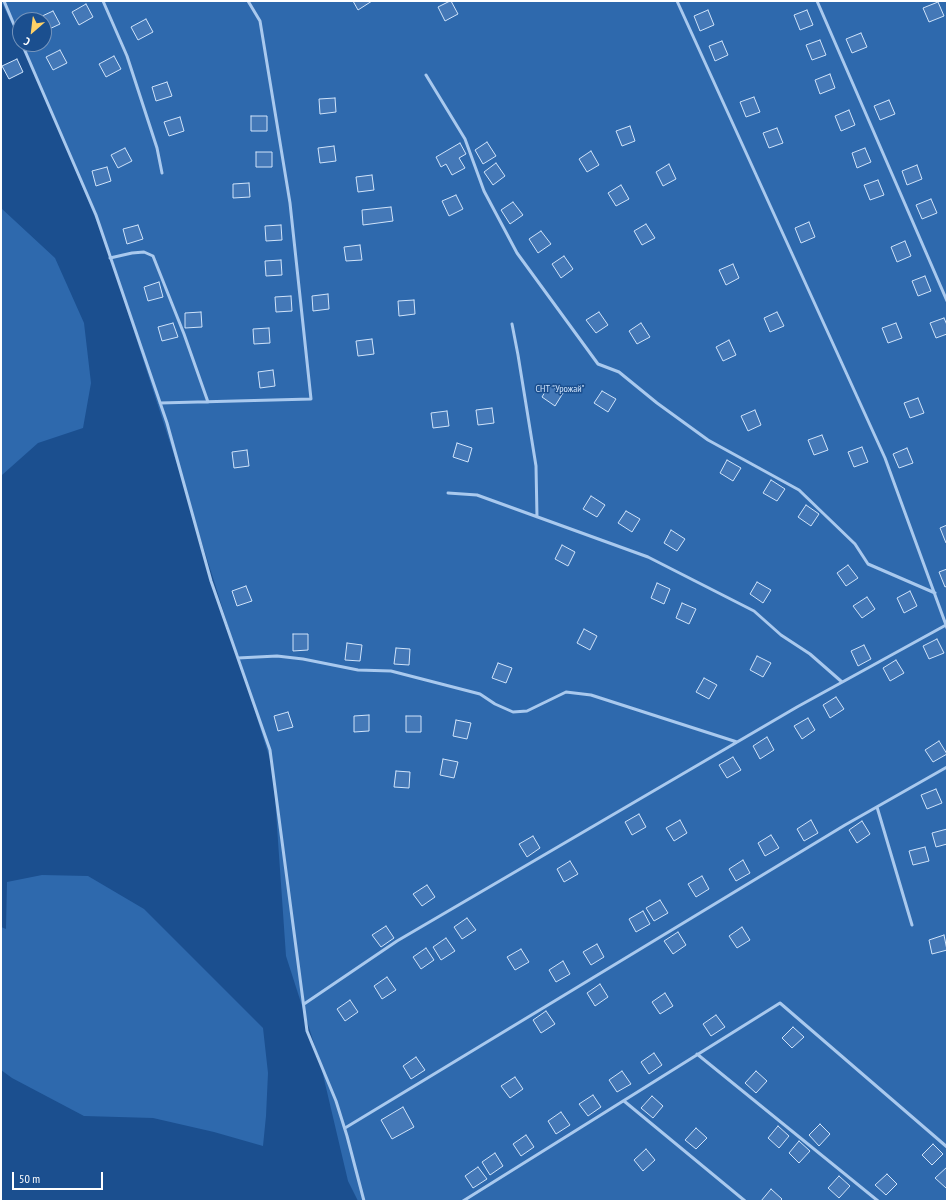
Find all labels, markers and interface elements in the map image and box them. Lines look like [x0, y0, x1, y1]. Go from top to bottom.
north arrow [12, 12, 52, 52]
text: С [21, 34, 32, 49]
park label: СНТ "Урожай" [536, 383, 584, 395]
scale bar [14, 1164, 105, 1190]
text: 50 m [19, 1171, 40, 1186]

